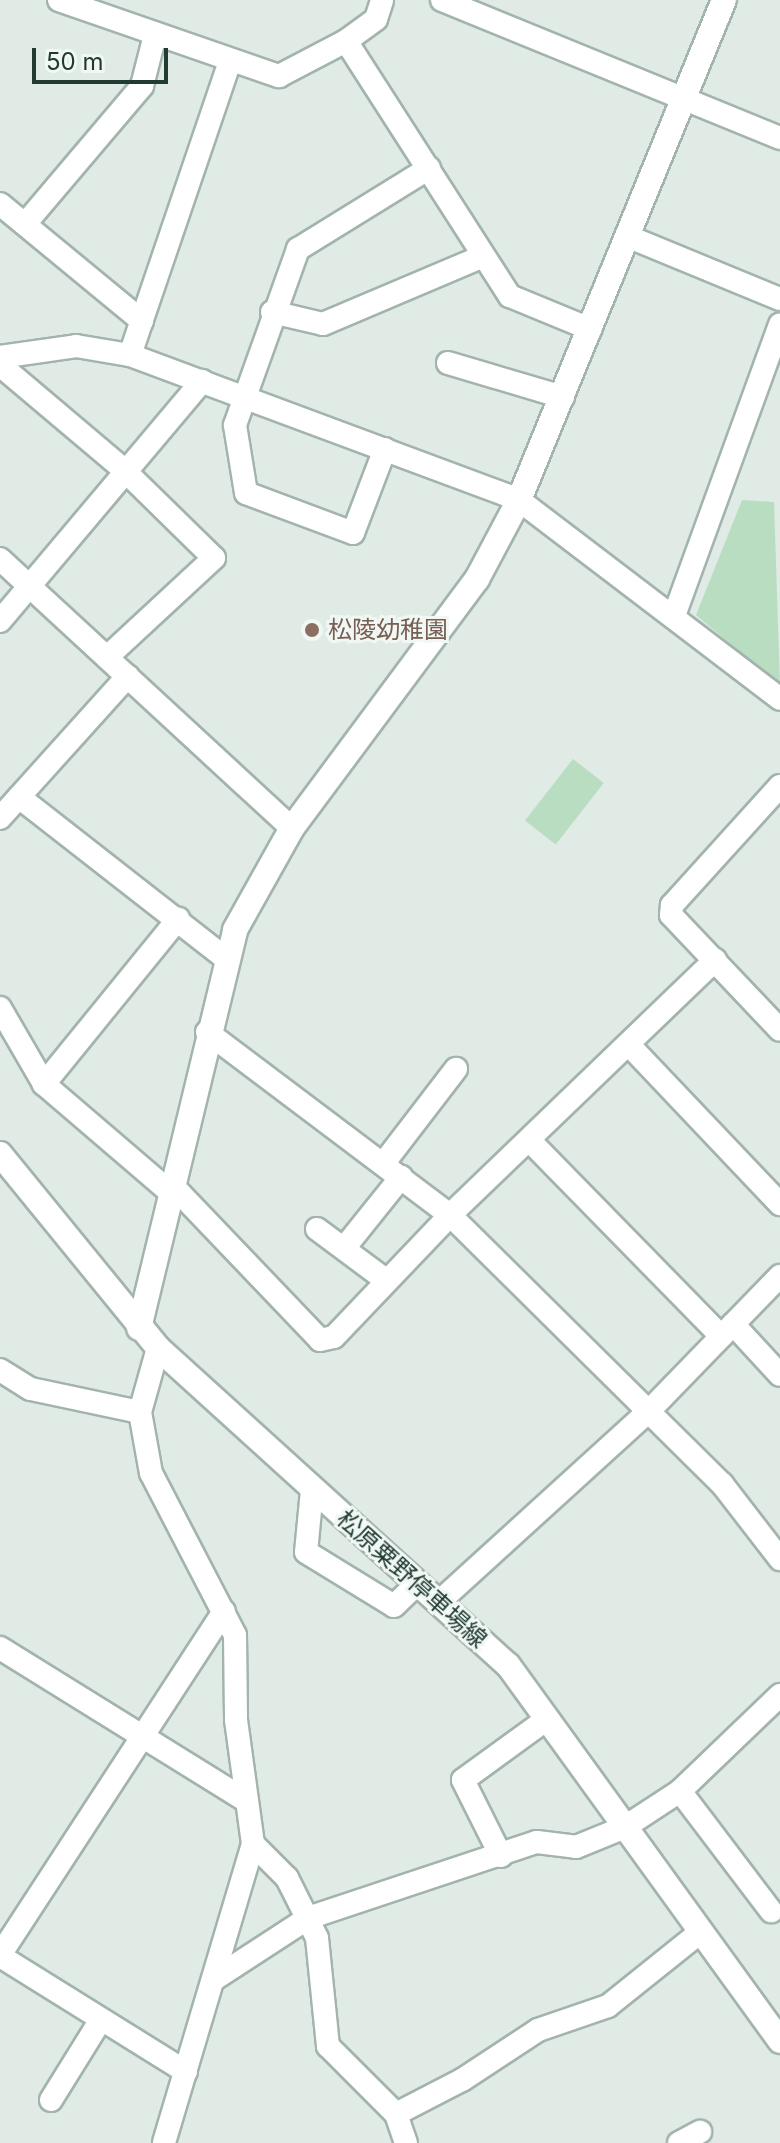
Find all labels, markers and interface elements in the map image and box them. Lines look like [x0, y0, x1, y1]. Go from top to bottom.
scale bar [36, 32, 172, 82]
text: 50 m [46, 47, 104, 76]
place label: 松陵幼稚園 [328, 616, 448, 644]
marker: 松陵幼稚園 [303, 621, 321, 639]
street label: 松原粟野停車場線 [331, 1504, 493, 1654]

